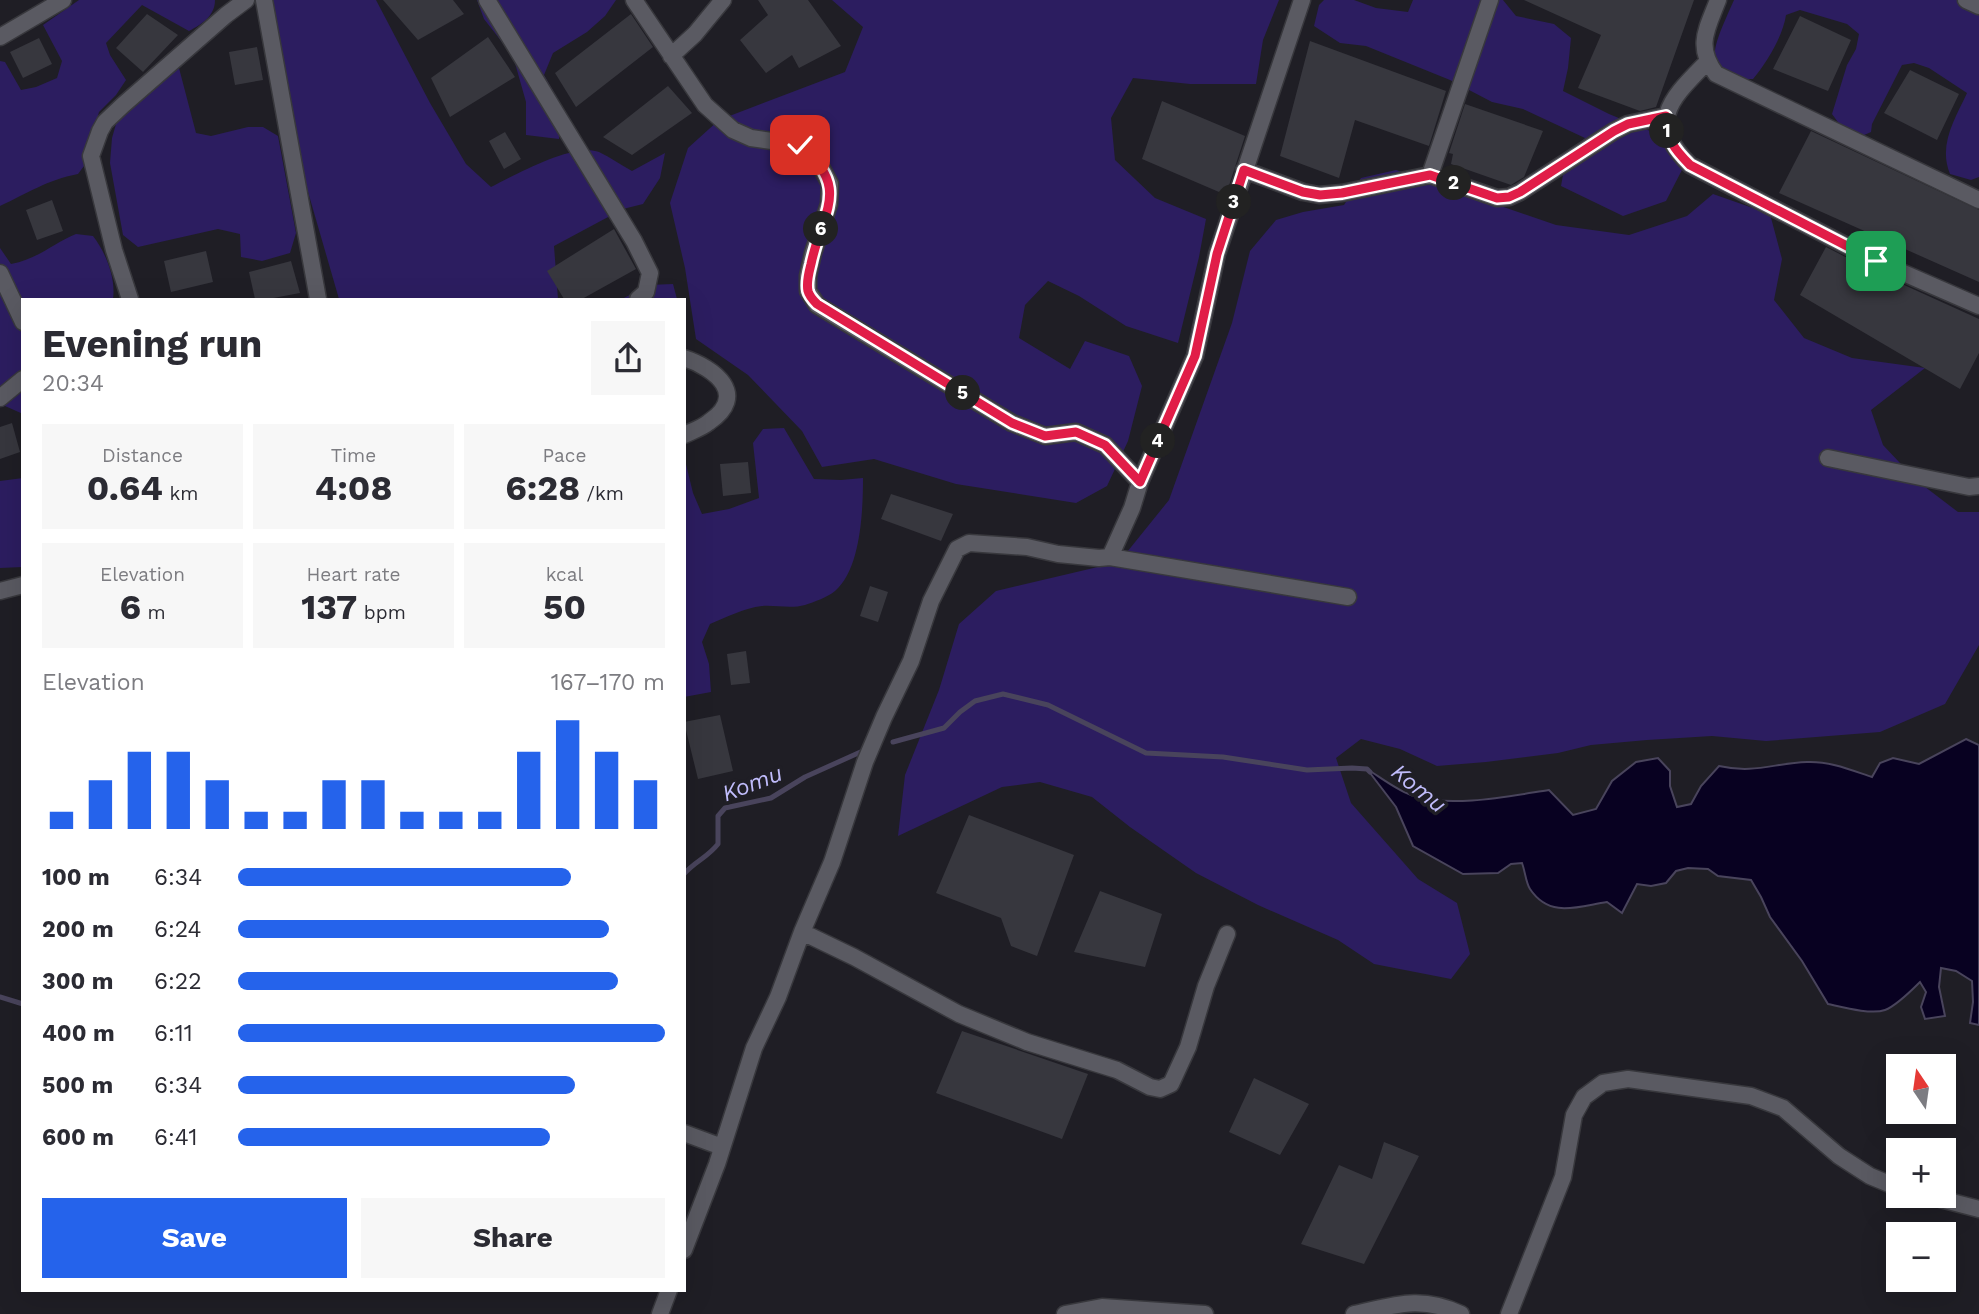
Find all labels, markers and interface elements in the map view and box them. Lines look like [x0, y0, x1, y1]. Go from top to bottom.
pin: 1 [1650, 114, 1684, 148]
pin [770, 115, 830, 175]
text: 1 [1662, 119, 1671, 142]
icon: check [781, 126, 819, 164]
pin: 2 [1436, 166, 1472, 200]
text: 2 [1448, 171, 1459, 194]
pin: 3 [1216, 184, 1252, 220]
text: 3 [1228, 190, 1239, 213]
pin: 6 [804, 212, 838, 246]
text: 6 [815, 217, 826, 240]
pin [1846, 231, 1906, 291]
icon: arrive [1857, 242, 1895, 280]
button: share [591, 321, 665, 395]
text: Evening run [42, 322, 262, 366]
text: 20:34 [42, 370, 104, 397]
pin: 5 [946, 376, 981, 410]
text: 5 [957, 381, 968, 404]
pin: 4 [1140, 424, 1176, 458]
text: 4 [1151, 429, 1164, 452]
text: Distance [102, 444, 183, 467]
text: Time [331, 444, 376, 467]
text: Pace [543, 444, 586, 467]
text: 0.64 [87, 467, 163, 509]
text: 4:08 [315, 467, 392, 509]
text: 6:28 [505, 467, 580, 509]
text: km [163, 482, 198, 505]
text: /km [580, 482, 624, 505]
text: Elevation [100, 563, 185, 586]
text: Heart rate [307, 563, 400, 586]
text: kcal [546, 563, 583, 586]
text: 6 [119, 586, 141, 628]
text: 137 [301, 586, 357, 628]
text: 50 [543, 586, 586, 628]
text: m [141, 601, 166, 624]
text: bpm [357, 601, 406, 624]
text: Elevation [42, 669, 145, 696]
text: 167–170 m [551, 669, 665, 696]
water label: Komu [1386, 758, 1452, 819]
water label: Komu [718, 760, 786, 807]
text: 100 m [42, 864, 110, 891]
text: 6:34 [154, 864, 202, 891]
text: 200 m [42, 916, 114, 943]
text: 6:24 [154, 916, 202, 943]
text: 300 m [42, 968, 113, 995]
text: 6:22 [154, 968, 202, 995]
text: 400 m [42, 1020, 115, 1047]
text: 6:11 [154, 1020, 193, 1047]
north arrow [1886, 1054, 1956, 1124]
map controls [1886, 1054, 1956, 1292]
text: 500 m [42, 1072, 113, 1099]
text: 6:34 [154, 1072, 202, 1099]
text: 600 m [42, 1124, 114, 1151]
text: 6:41 [154, 1124, 197, 1151]
button: + [1886, 1138, 1956, 1208]
button: Save [42, 1198, 347, 1278]
button: Share [361, 1198, 665, 1278]
button: − [1886, 1222, 1956, 1292]

